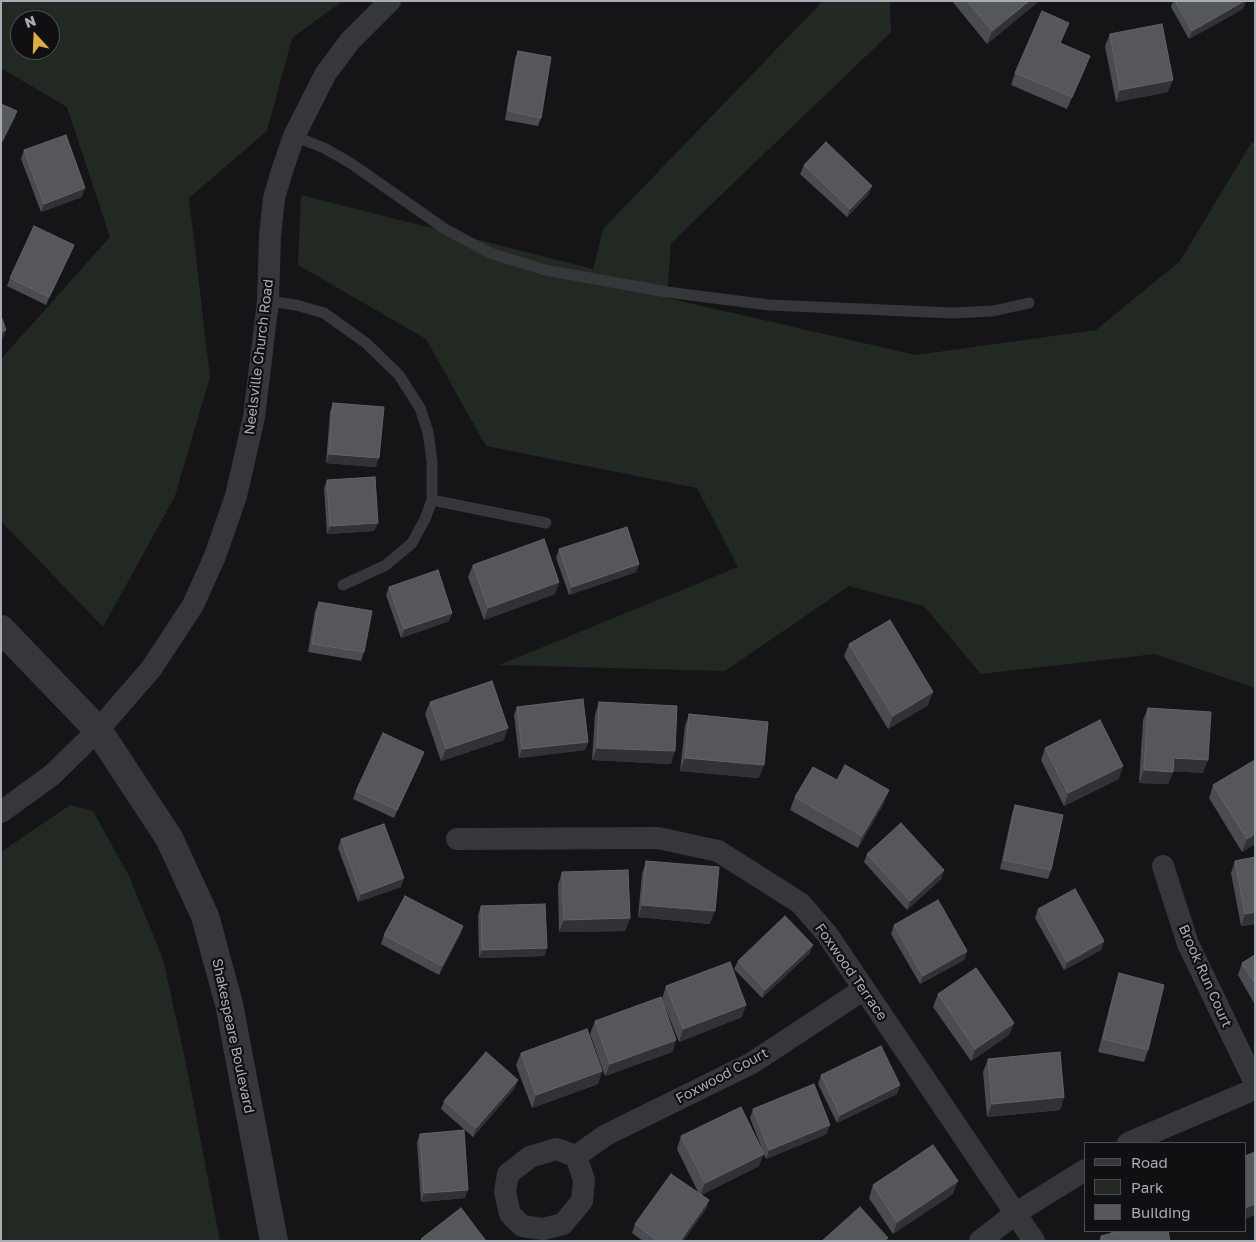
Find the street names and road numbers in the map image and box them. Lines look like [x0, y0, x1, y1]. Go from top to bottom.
street label: Neelsville Church Road [241, 278, 277, 436]
street label: Foxwood Terrace [811, 920, 891, 1024]
street label: Brook Run Court [1175, 922, 1235, 1030]
street label: Shakespeare Boulevard [208, 957, 258, 1115]
street label: Foxwood Court [673, 1045, 771, 1107]

